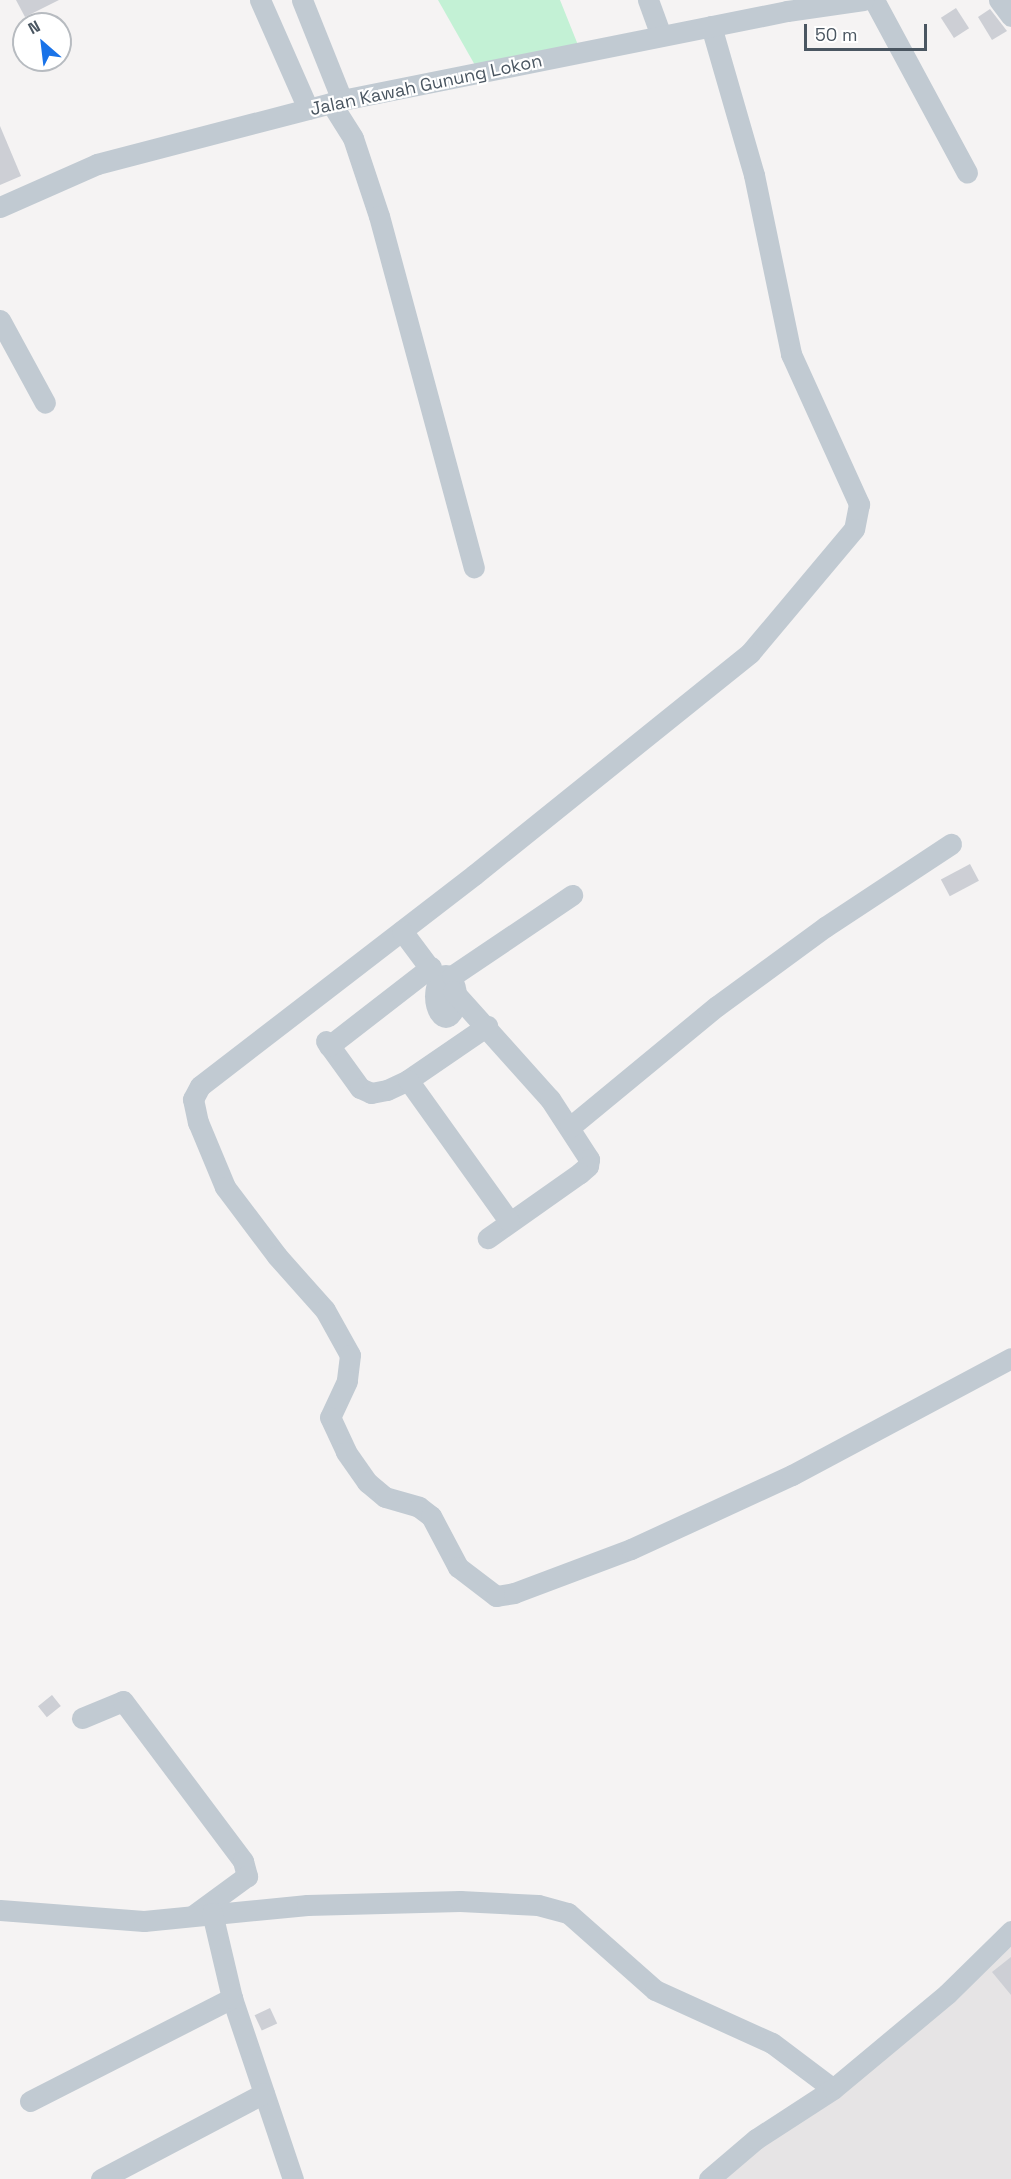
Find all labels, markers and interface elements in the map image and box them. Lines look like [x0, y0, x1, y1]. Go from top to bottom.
north arrow [12, 12, 72, 72]
scale bar [807, 12, 930, 50]
text: N [25, 16, 44, 39]
text: 50 m [815, 23, 857, 46]
street label: Jalan Kawah Gunung Lokon [308, 50, 544, 120]

